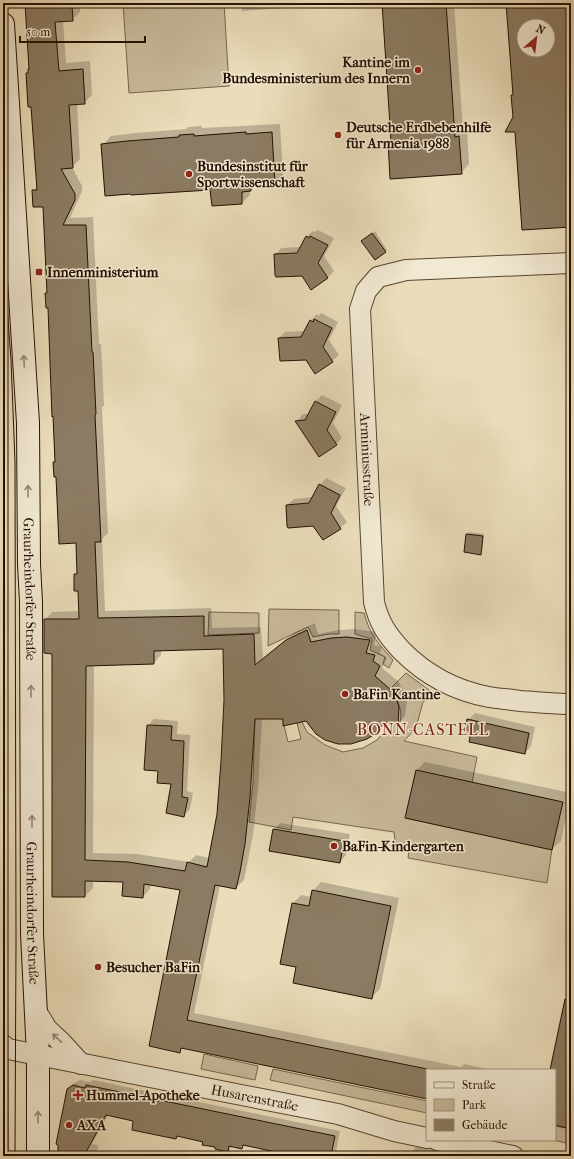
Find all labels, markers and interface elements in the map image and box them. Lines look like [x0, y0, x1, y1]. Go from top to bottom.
scale bar [20, 18, 145, 44]
north arrow [516, 18, 556, 58]
text: N [534, 22, 548, 38]
text: 50 m [26, 25, 50, 39]
place label: Kantine im Bundesministerium des Innern [222, 54, 411, 87]
marker: Kantine im Bundesministerium des Innern [413, 65, 423, 75]
place label: Deutsche Erdbebenhilfe für Armenia 1988 [345, 119, 491, 152]
marker: Deutsche Erdbebenhilfe für Armenia 1988 [333, 130, 343, 140]
place label: Bundesinstitut für Sportwissenschaft [197, 158, 309, 191]
marker: Bundesinstitut für Sportwissenschaft [184, 169, 194, 179]
place label: Innenministerium [47, 264, 159, 281]
marker: Innenministerium [34, 267, 44, 277]
one-way arrow [20, 355, 28, 368]
street label: Arminiusstraße [356, 411, 377, 507]
one-way arrow [24, 485, 32, 498]
street label: Graurheindorfer Straße [20, 518, 39, 661]
one-way arrow [27, 685, 35, 698]
place label: BaFin Kantine [353, 686, 440, 703]
marker: BaFin Kantine [340, 689, 350, 699]
district label: BONN-CASTELL [357, 720, 489, 739]
one-way arrow [28, 815, 36, 828]
place label: BaFin-Kindergarten [342, 838, 465, 855]
street label: Graurheindorfer Straße [23, 841, 43, 985]
marker: BaFin-Kindergarten [329, 841, 339, 851]
place label: Besucher BaFin [106, 959, 201, 976]
marker: Besucher BaFin [93, 962, 103, 972]
one-way arrow [52, 1034, 63, 1043]
legend [426, 1069, 556, 1141]
text: Straße [462, 1078, 496, 1092]
street label: Husarenstraße [210, 1081, 300, 1115]
place label: Hummel-Apotheke [86, 1087, 200, 1104]
marker: Hummel-Apotheke [73, 1090, 83, 1100]
text: Park [462, 1098, 487, 1112]
one-way arrow [35, 1111, 42, 1124]
place label: AXA [76, 1117, 107, 1134]
text: Gebäude [462, 1118, 507, 1132]
marker: AXA [64, 1120, 74, 1130]

